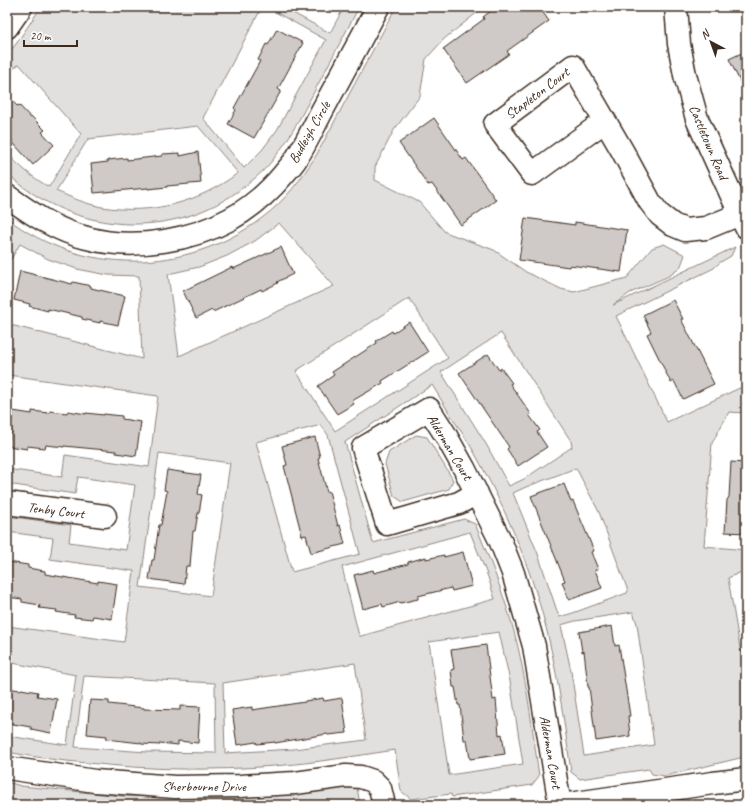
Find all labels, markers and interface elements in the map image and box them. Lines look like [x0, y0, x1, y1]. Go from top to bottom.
scale bar [24, 22, 77, 48]
north arrow [691, 22, 731, 62]
text: N [697, 26, 713, 42]
text: 20 m [30, 28, 52, 44]
street label: Stapleton Court [502, 63, 574, 123]
street label: Budleigh Circle [285, 97, 335, 166]
street label: Castletown Road [685, 103, 733, 184]
street label: Alderman Court [423, 411, 477, 485]
street label: Tenby Court [27, 499, 87, 523]
street label: Alderman Court [536, 714, 566, 791]
street label: Sherbourne Drive [162, 778, 247, 795]

